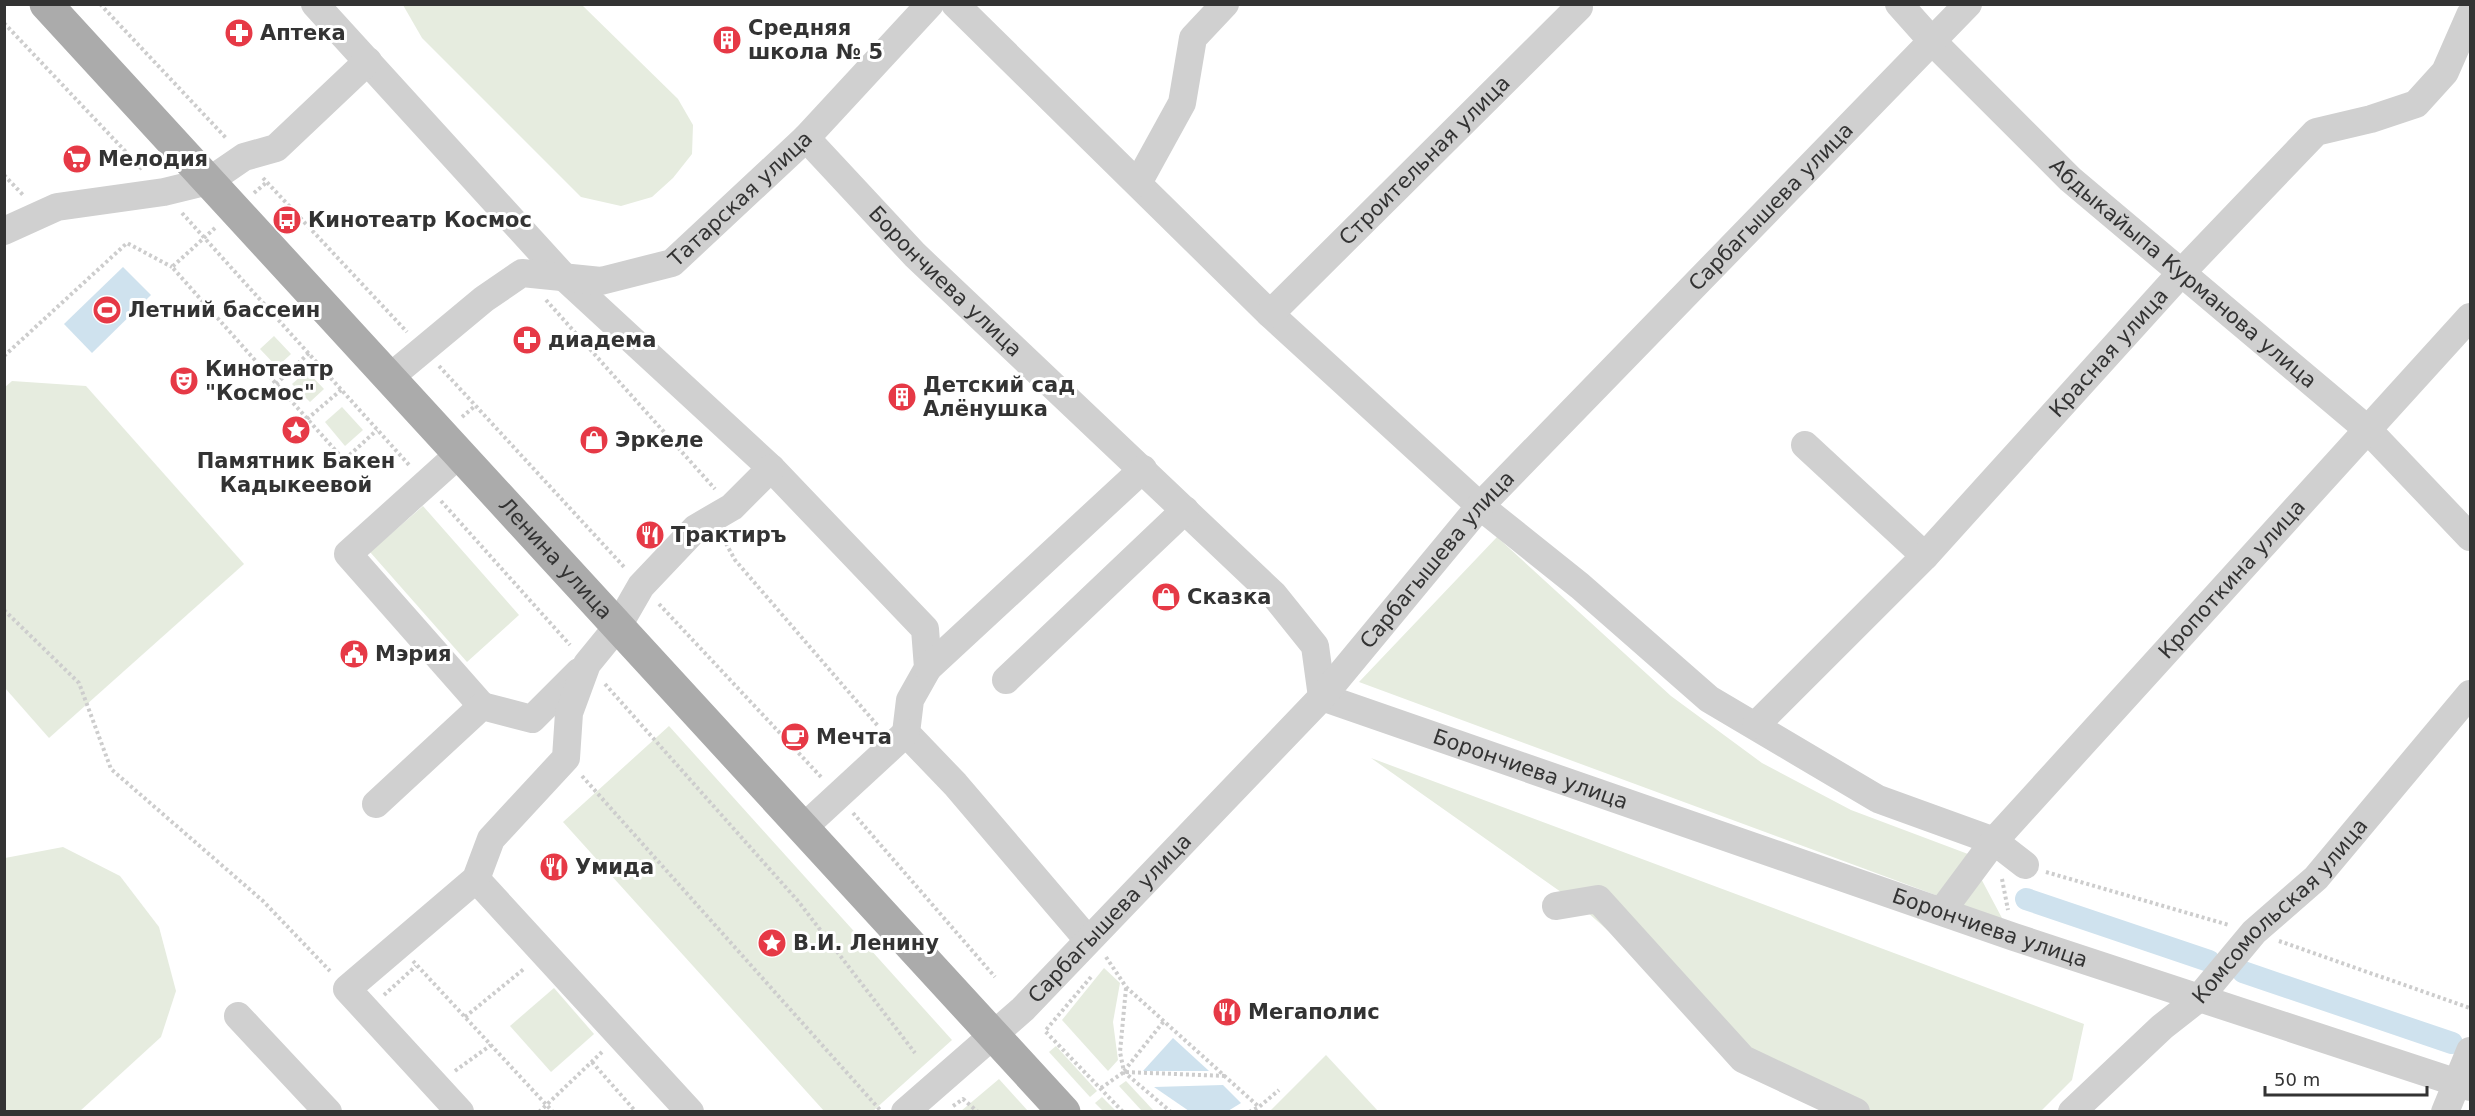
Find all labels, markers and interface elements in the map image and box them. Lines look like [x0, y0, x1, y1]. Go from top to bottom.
place label: Средняя школа № 5 [748, 16, 883, 64]
pharmacy icon: Аптека [223, 17, 255, 49]
place label: Аптека [260, 21, 346, 45]
building icon: Средняя школа № 5 [711, 24, 743, 56]
street label: Строительная улица [1334, 71, 1515, 250]
street label: Сарбагышева улица [1684, 118, 1858, 296]
street label: Татарская улица [663, 126, 817, 272]
supermarket icon: Мелодия [61, 143, 93, 175]
place label: Мелодия [98, 147, 208, 171]
street label: Абдыкайыпа Курманова улица [2045, 154, 2321, 393]
street label: Борончиева улица [864, 201, 1027, 362]
bus stop icon: Кинотеатр Космос [271, 204, 303, 236]
place label: Кинотеатр Космос [308, 208, 532, 232]
street label: Красная улица [2044, 283, 2173, 422]
sports icon: Летний бассеин [91, 294, 123, 326]
place label: Летний бассеин [128, 298, 320, 322]
pharmacy icon: диадема [511, 324, 543, 356]
place label: диадема [548, 328, 656, 352]
place label: Кинотеатр "Космос" [205, 357, 334, 405]
theatre icon: Кинотеатр "Космос" [168, 365, 200, 397]
place label: Детский сад Алёнушка [923, 373, 1075, 421]
building icon: Детский сад Алёнушка [886, 381, 918, 413]
place icon: Памятник Бакен Кадыкеевой [280, 414, 312, 446]
shop icon: Эркеле [578, 424, 610, 456]
place label: Эркеле [615, 428, 704, 452]
place label: Памятник Бакен Кадыкеевой [197, 449, 395, 497]
street label: Сарбагышева улица [1355, 466, 1519, 653]
street label: Ленина улица [494, 493, 617, 624]
street label: Кропоткина улица [2154, 495, 2310, 664]
restaurant icon: Трактиръ [634, 519, 666, 551]
place label: Трактиръ [671, 523, 786, 547]
shop icon: Сказка [1150, 581, 1182, 613]
place label: Сказка [1187, 585, 1271, 609]
public building icon: Мэрия [338, 638, 370, 670]
place label: Мэрия [375, 642, 452, 666]
cafe icon: Мечта [779, 721, 811, 753]
street label: Борончиева улица [1430, 724, 1631, 814]
place label: Мечта [816, 725, 892, 749]
street label: Комсомольская улица [2187, 814, 2373, 1008]
street label: Сарбагышева улица [1023, 829, 1196, 1008]
restaurant icon: Умида [538, 851, 570, 883]
place label: Умида [575, 855, 654, 879]
street label: Борончиева улица [1889, 884, 2091, 972]
place icon: В.И. Ленину [756, 927, 788, 959]
place label: В.И. Ленину [793, 931, 939, 955]
restaurant icon: Мегаполис [1211, 996, 1243, 1028]
place label: Мегаполис [1248, 1000, 1380, 1024]
scale bar [2265, 1059, 2427, 1097]
text: 50 m [2274, 1069, 2320, 1090]

